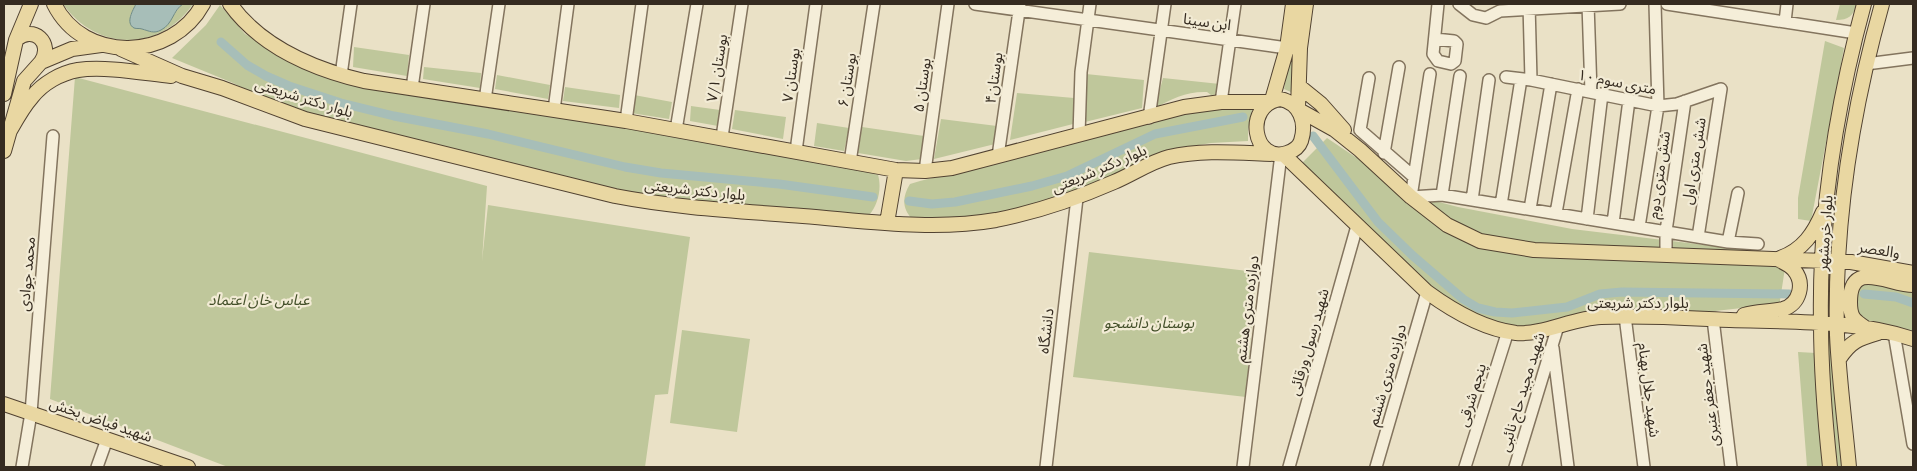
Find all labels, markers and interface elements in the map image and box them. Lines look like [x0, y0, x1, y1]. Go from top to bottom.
street label: ابن سینا [1182, 11, 1232, 34]
street label: بوستان ۷/۱ [704, 33, 731, 103]
street label: بوستان ۷ [779, 47, 804, 103]
street label: بوستان۴ [982, 51, 1007, 105]
street label: بوستان ۶ [835, 52, 860, 108]
street label: بوستان ۵ [910, 57, 935, 113]
street label: ۱۰ متری سوم [1576, 67, 1658, 100]
street label: بلوار دکتر شریعتی [253, 76, 355, 121]
street label: شش متری اول [1679, 116, 1710, 206]
street label: شش متری دوم [1645, 130, 1676, 220]
street label: بلوار دکتر شریعتی [1049, 142, 1149, 197]
street label: بلوار دکتر شریعتی [644, 177, 746, 204]
street label: بلوار خرمشهر [1814, 195, 1837, 272]
street label: محمد جوادی [16, 236, 39, 312]
street label: والعصر [1856, 239, 1901, 262]
street label: دوازده متری هشتم [1233, 255, 1264, 364]
street label: شهید رسول ورقائی [1286, 286, 1333, 398]
park label: عباس خان اعتماد [208, 292, 310, 309]
street label: بلوار دکتر شریعتی [1587, 295, 1689, 312]
street label: دانشگاه [1035, 307, 1057, 355]
park label: بوستان دانشجو [1104, 315, 1195, 332]
street label: دوازده متری ششم [1365, 322, 1412, 429]
street label: شهید مجید حاج نائبی [1496, 330, 1552, 455]
street label: شهید جلال بهنام [1632, 342, 1663, 439]
street label: شهید جعفر عنبری [1694, 342, 1723, 447]
street label: پنجم شرقی [1455, 361, 1492, 430]
street label: شهید فیاض بخش [47, 395, 155, 446]

